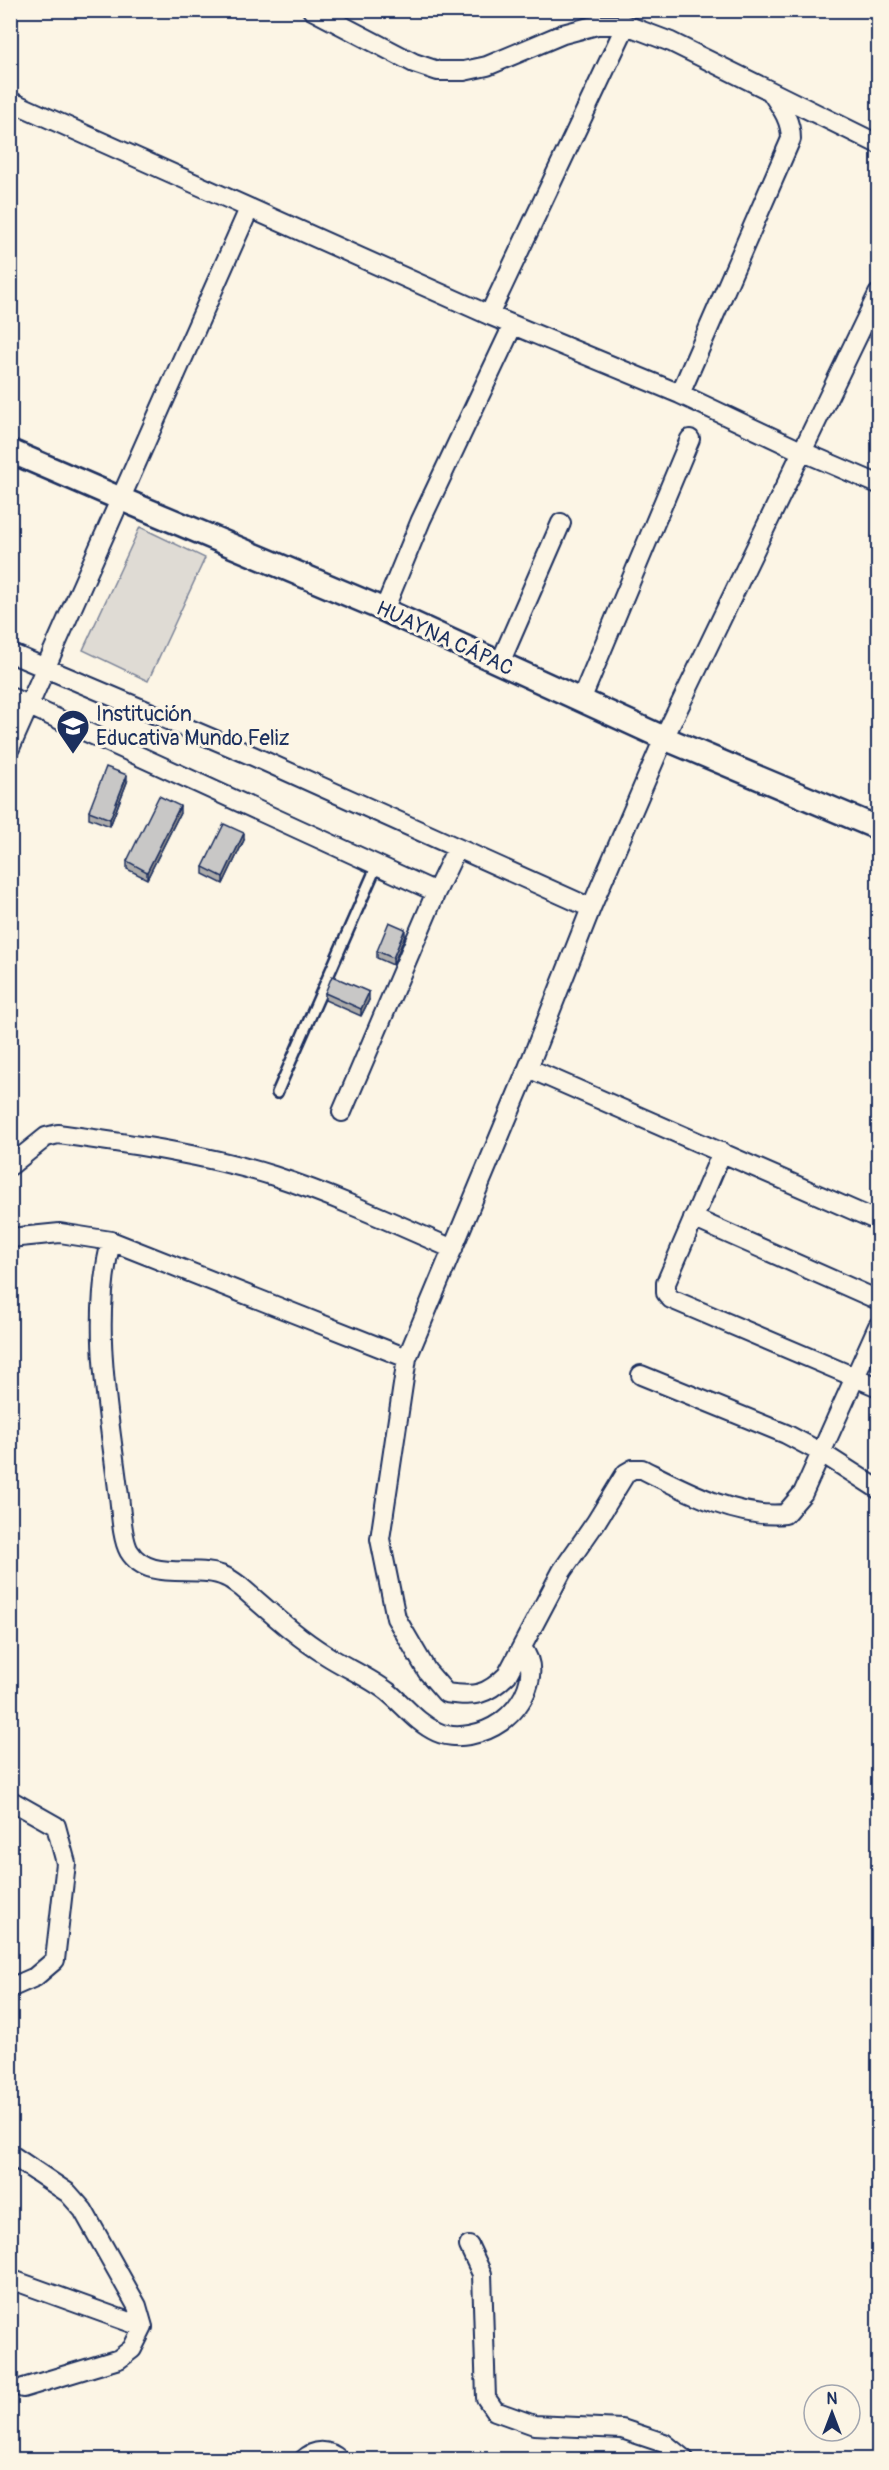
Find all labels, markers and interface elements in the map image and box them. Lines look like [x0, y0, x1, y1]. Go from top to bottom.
street label: HUAYNA CÁPAC [372, 595, 518, 682]
place label: Institución Educativa Mundo Feliz [96, 701, 290, 752]
school or university icon: Institución Educativa Mundo Feliz [55, 708, 91, 755]
north arrow [802, 2383, 862, 2443]
text: N [827, 2389, 838, 2409]

